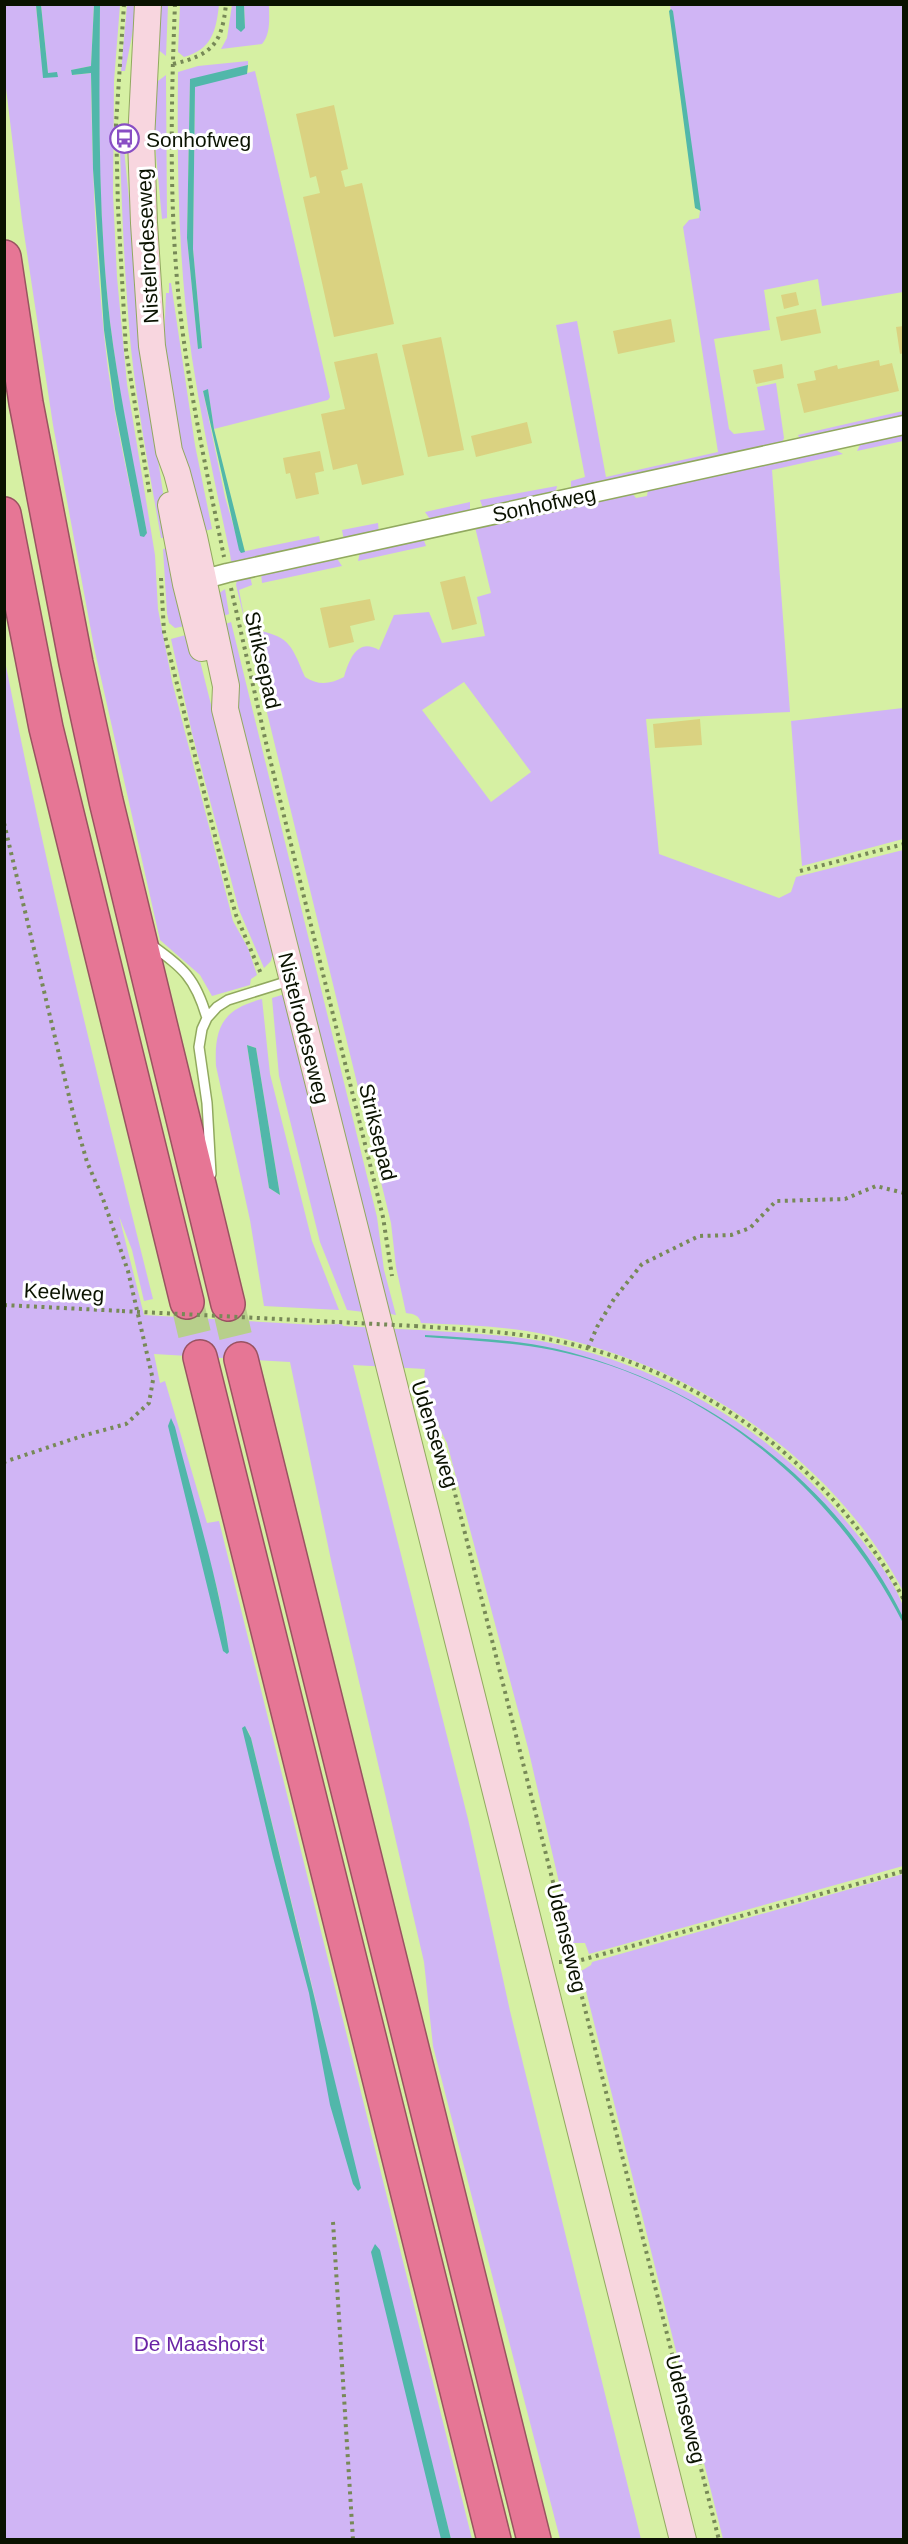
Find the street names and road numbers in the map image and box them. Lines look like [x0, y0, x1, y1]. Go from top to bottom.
street label: Nistelrodeseweg [131, 168, 163, 324]
street label: Sonhofweg [490, 482, 598, 526]
street label: Striksepad [241, 609, 285, 711]
street label: Nistelrodeseweg [274, 950, 334, 1106]
street label: Striksepad [355, 1081, 401, 1183]
street label: Keelweg [23, 1278, 105, 1306]
street label: Udenseweg [407, 1378, 463, 1490]
street label: Udenseweg [542, 1881, 592, 1995]
street label: Udenseweg [661, 2352, 711, 2466]

